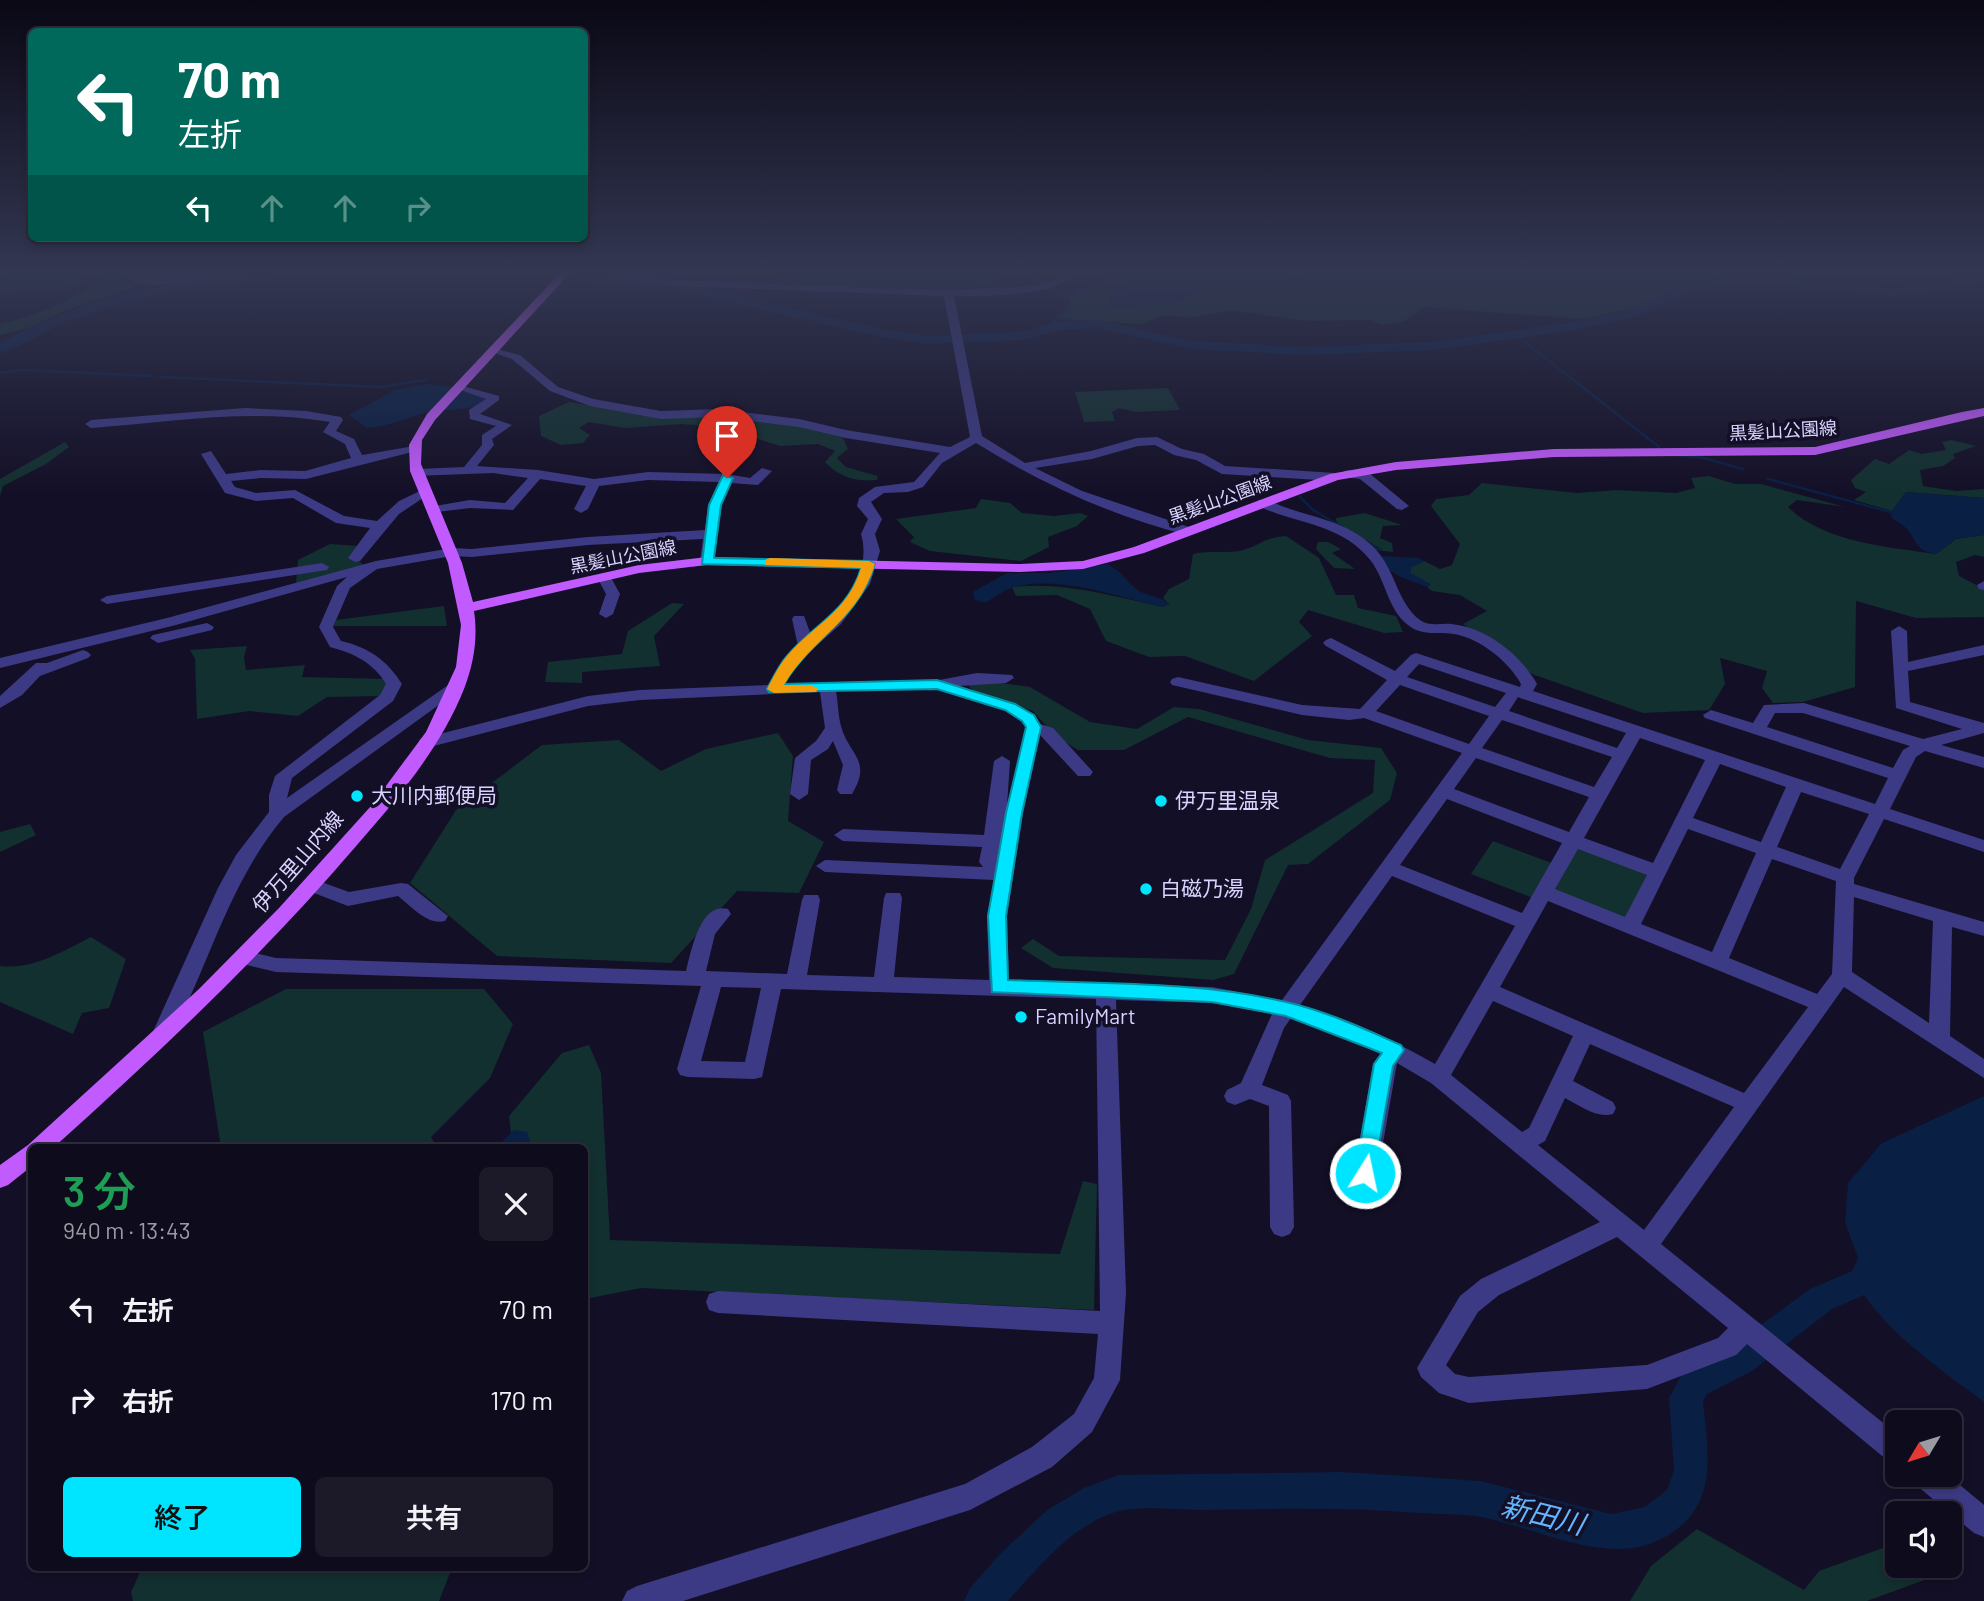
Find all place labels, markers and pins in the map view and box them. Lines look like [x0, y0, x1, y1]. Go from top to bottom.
pin [697, 406, 757, 478]
place label: 大川内郵便局 [371, 782, 497, 807]
place label: 伊万里温泉 [1175, 787, 1280, 812]
marker: 大川内郵便局 [349, 788, 365, 804]
marker: 伊万里温泉 [1153, 793, 1169, 809]
place label: 白磁乃湯 [1160, 875, 1244, 900]
marker: 白磁乃湯 [1138, 881, 1154, 897]
place label: FamilyMart [1035, 1003, 1136, 1028]
marker: FamilyMart [1013, 1009, 1029, 1025]

